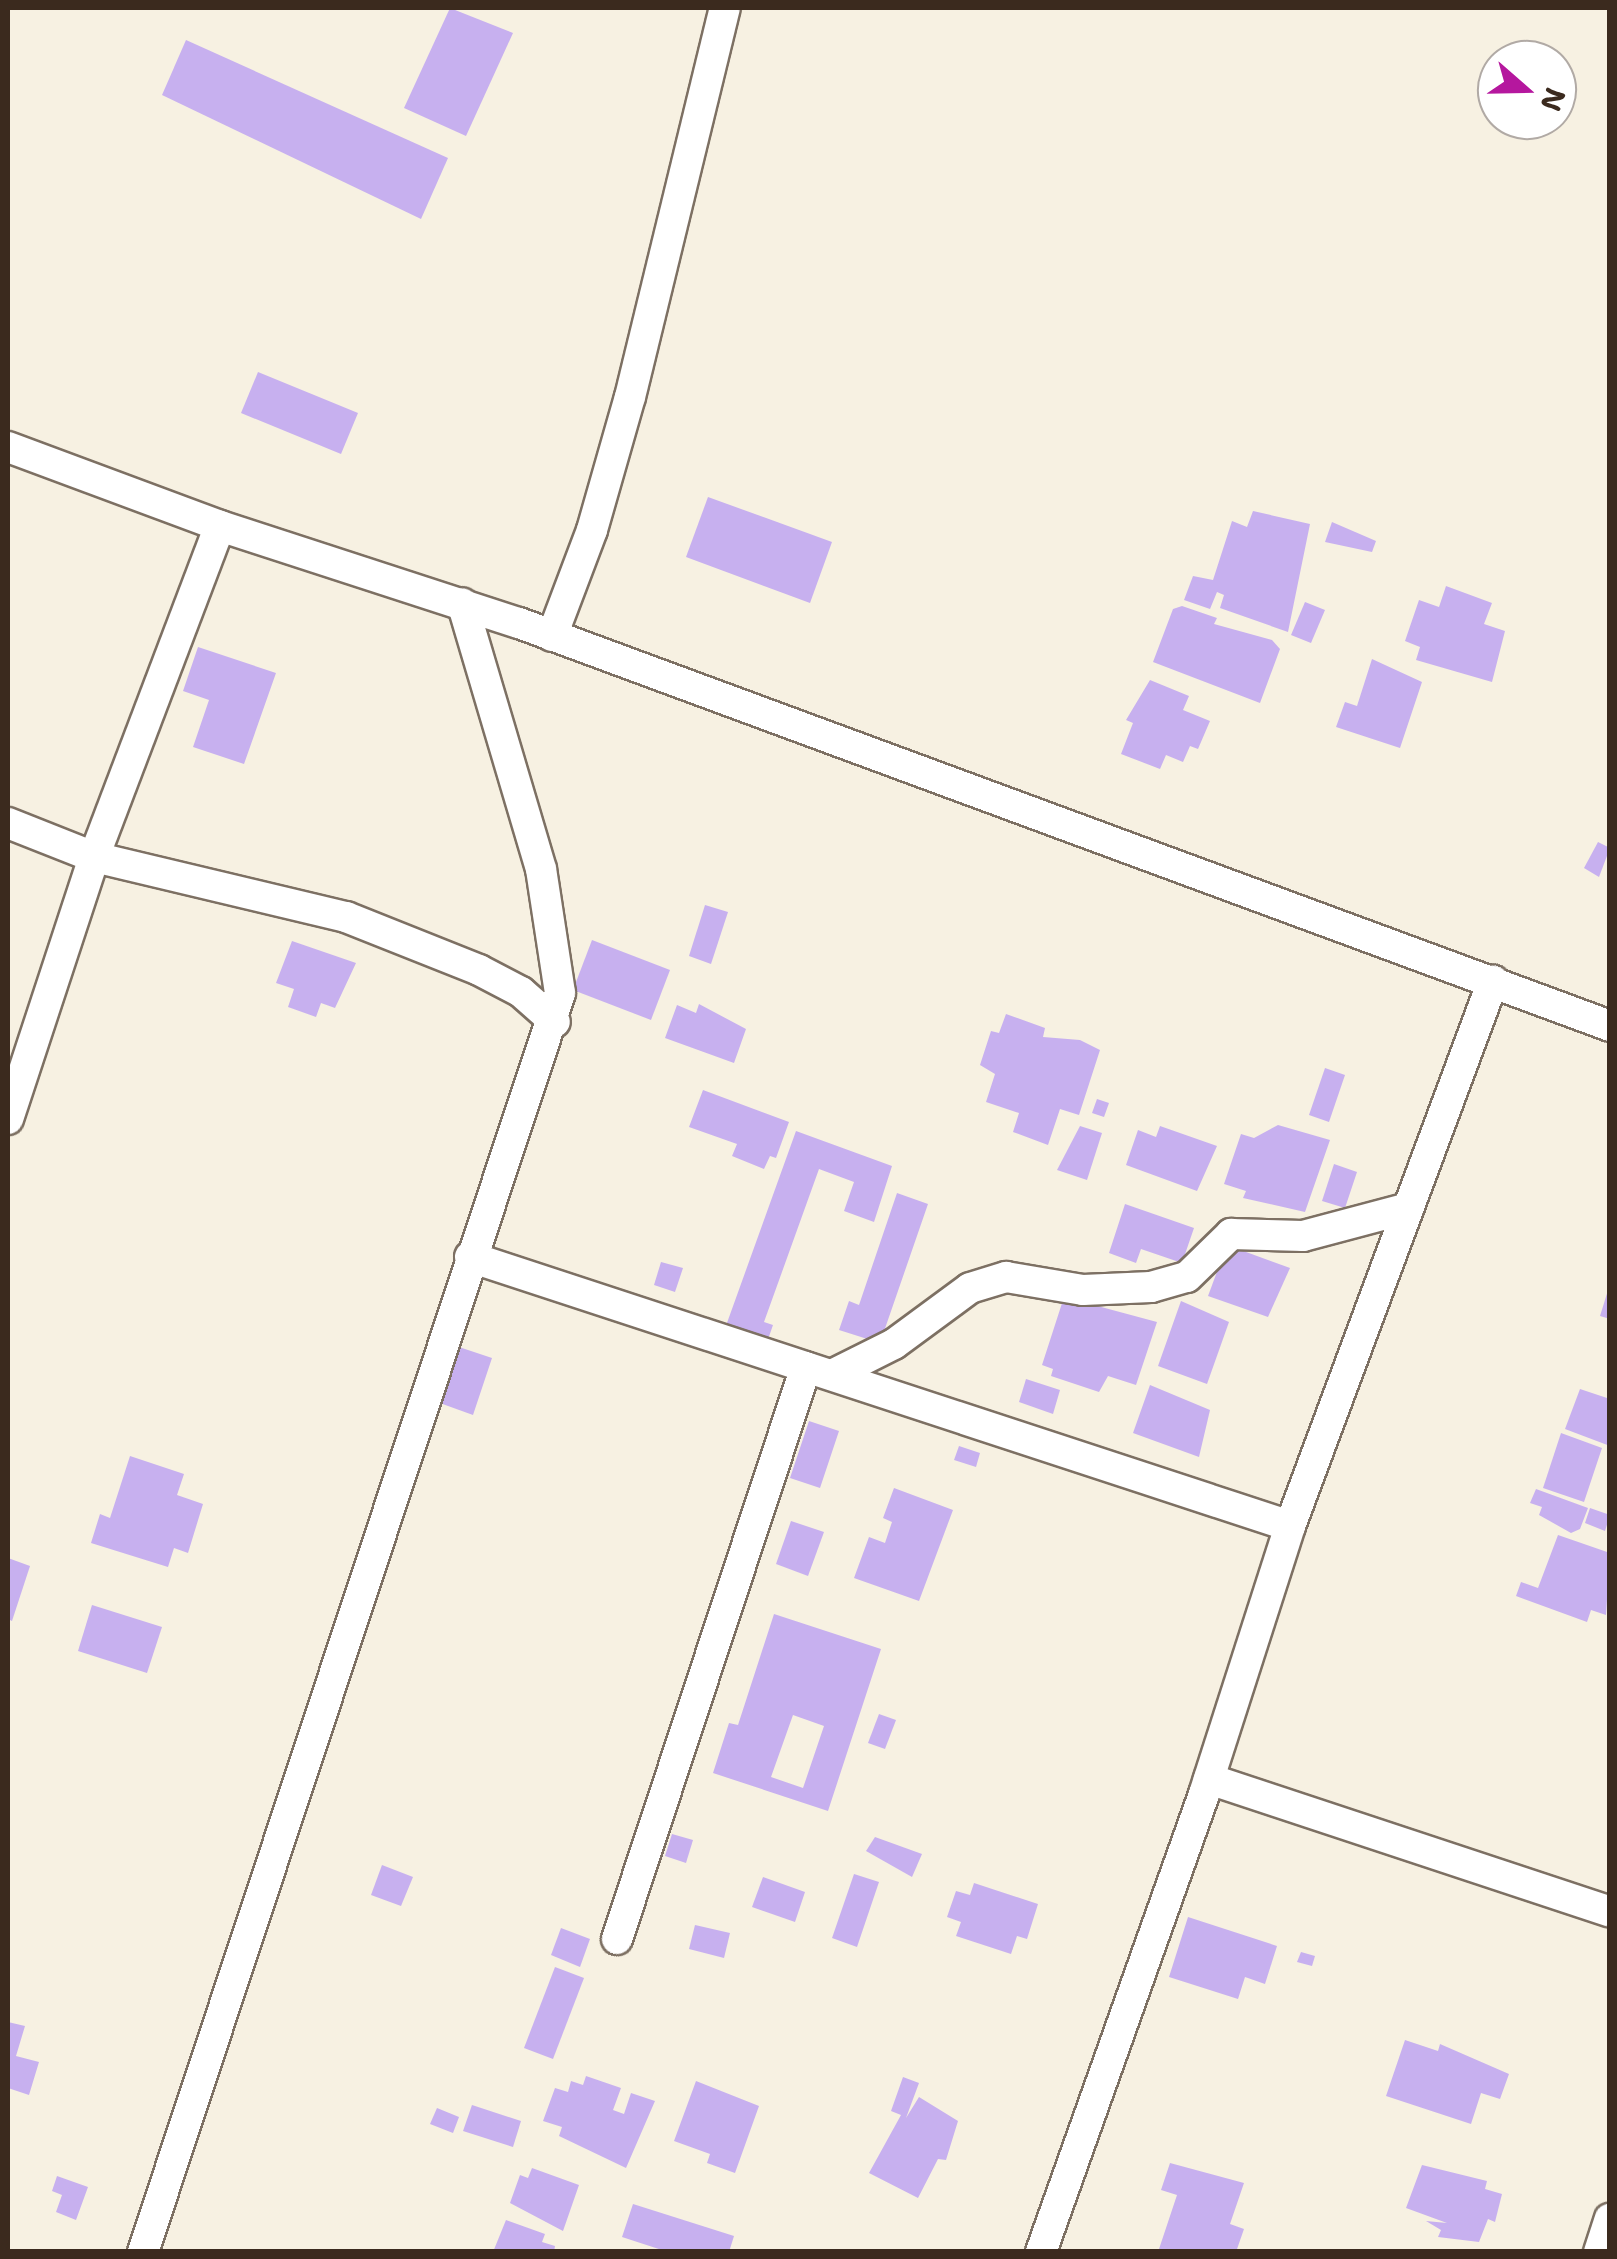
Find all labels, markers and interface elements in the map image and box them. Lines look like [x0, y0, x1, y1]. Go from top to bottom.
north arrow [1477, 40, 1577, 140]
text: N [1532, 83, 1575, 116]

